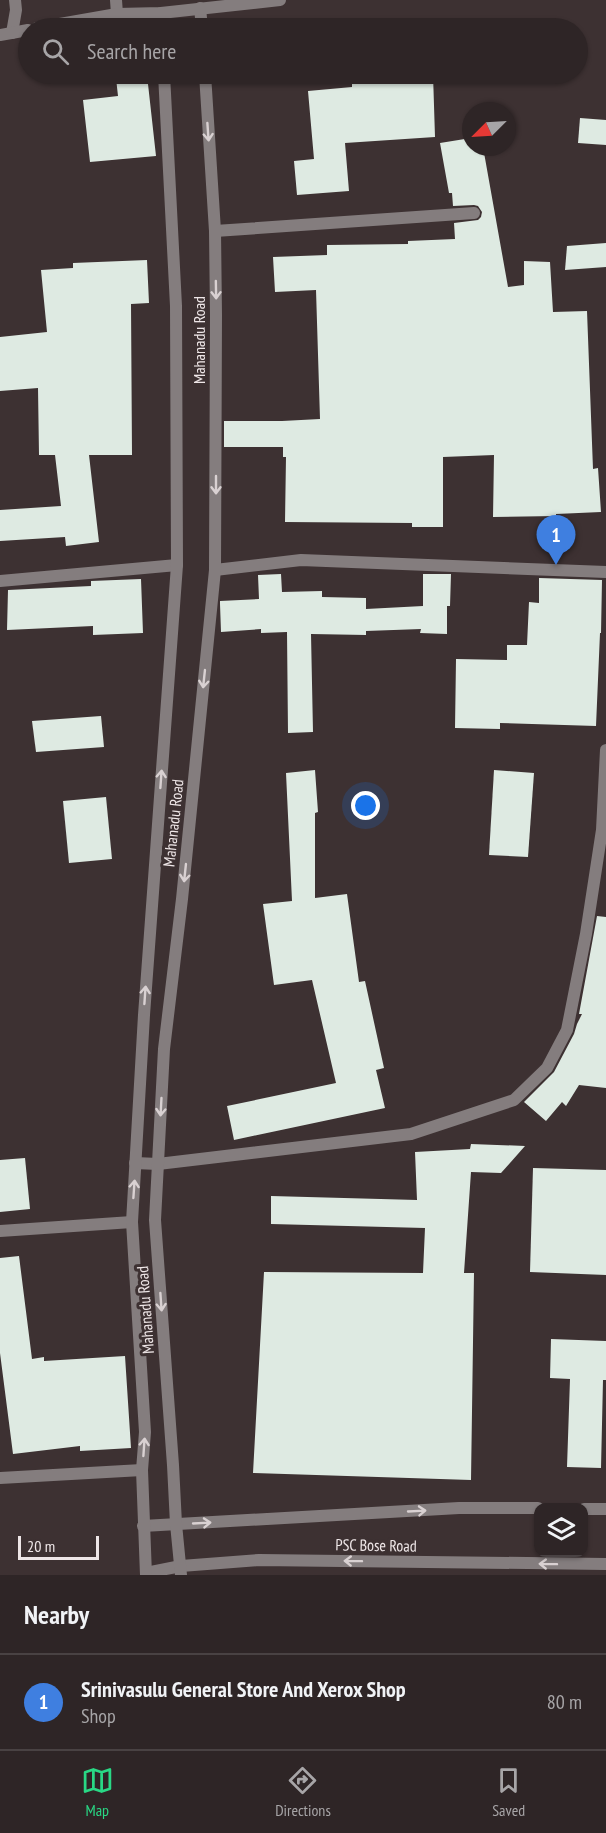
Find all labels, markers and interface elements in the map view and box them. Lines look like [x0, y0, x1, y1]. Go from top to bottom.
search box [18, 18, 588, 84]
icon: search [39, 35, 72, 68]
text: Search here [87, 37, 176, 65]
north arrow [462, 102, 516, 156]
one-way arrow [203, 121, 214, 141]
one-way arrow [210, 279, 222, 299]
street label: Mahanadu Road [189, 296, 209, 384]
one-way arrow [210, 474, 222, 494]
pin: 1 [536, 516, 576, 565]
one-way arrow [199, 669, 210, 688]
one-way arrow [156, 770, 167, 790]
street label: Mahanadu Road [158, 778, 188, 868]
your location [351, 791, 380, 820]
one-way arrow [179, 863, 190, 883]
one-way arrow [140, 985, 151, 1005]
one-way arrow [156, 1097, 167, 1117]
one-way arrow [128, 1180, 139, 1200]
street label: Mahanadu Road [132, 1265, 158, 1355]
one-way arrow [156, 1291, 167, 1311]
one-way arrow [139, 1437, 150, 1457]
map controls [534, 1503, 588, 1557]
button: layers [534, 1503, 588, 1557]
one-way arrow [407, 1505, 427, 1516]
one-way arrow [191, 1517, 211, 1528]
scale bar [18, 1533, 99, 1560]
street label: PSC Bose Road [335, 1534, 417, 1556]
text: 20 m [27, 1536, 55, 1556]
one-way arrow [343, 1555, 363, 1567]
one-way arrow [538, 1558, 558, 1570]
text: Nearby [24, 1598, 89, 1631]
text: Srinivasulu General Store And Xerox Shop [81, 1675, 406, 1703]
text: 1 [39, 1689, 48, 1715]
text: 80 m [547, 1689, 582, 1715]
text: Shop [81, 1703, 116, 1729]
tab: Map [81, 1764, 114, 1820]
tab: Directions [275, 1764, 331, 1820]
tab: Saved [492, 1764, 525, 1820]

